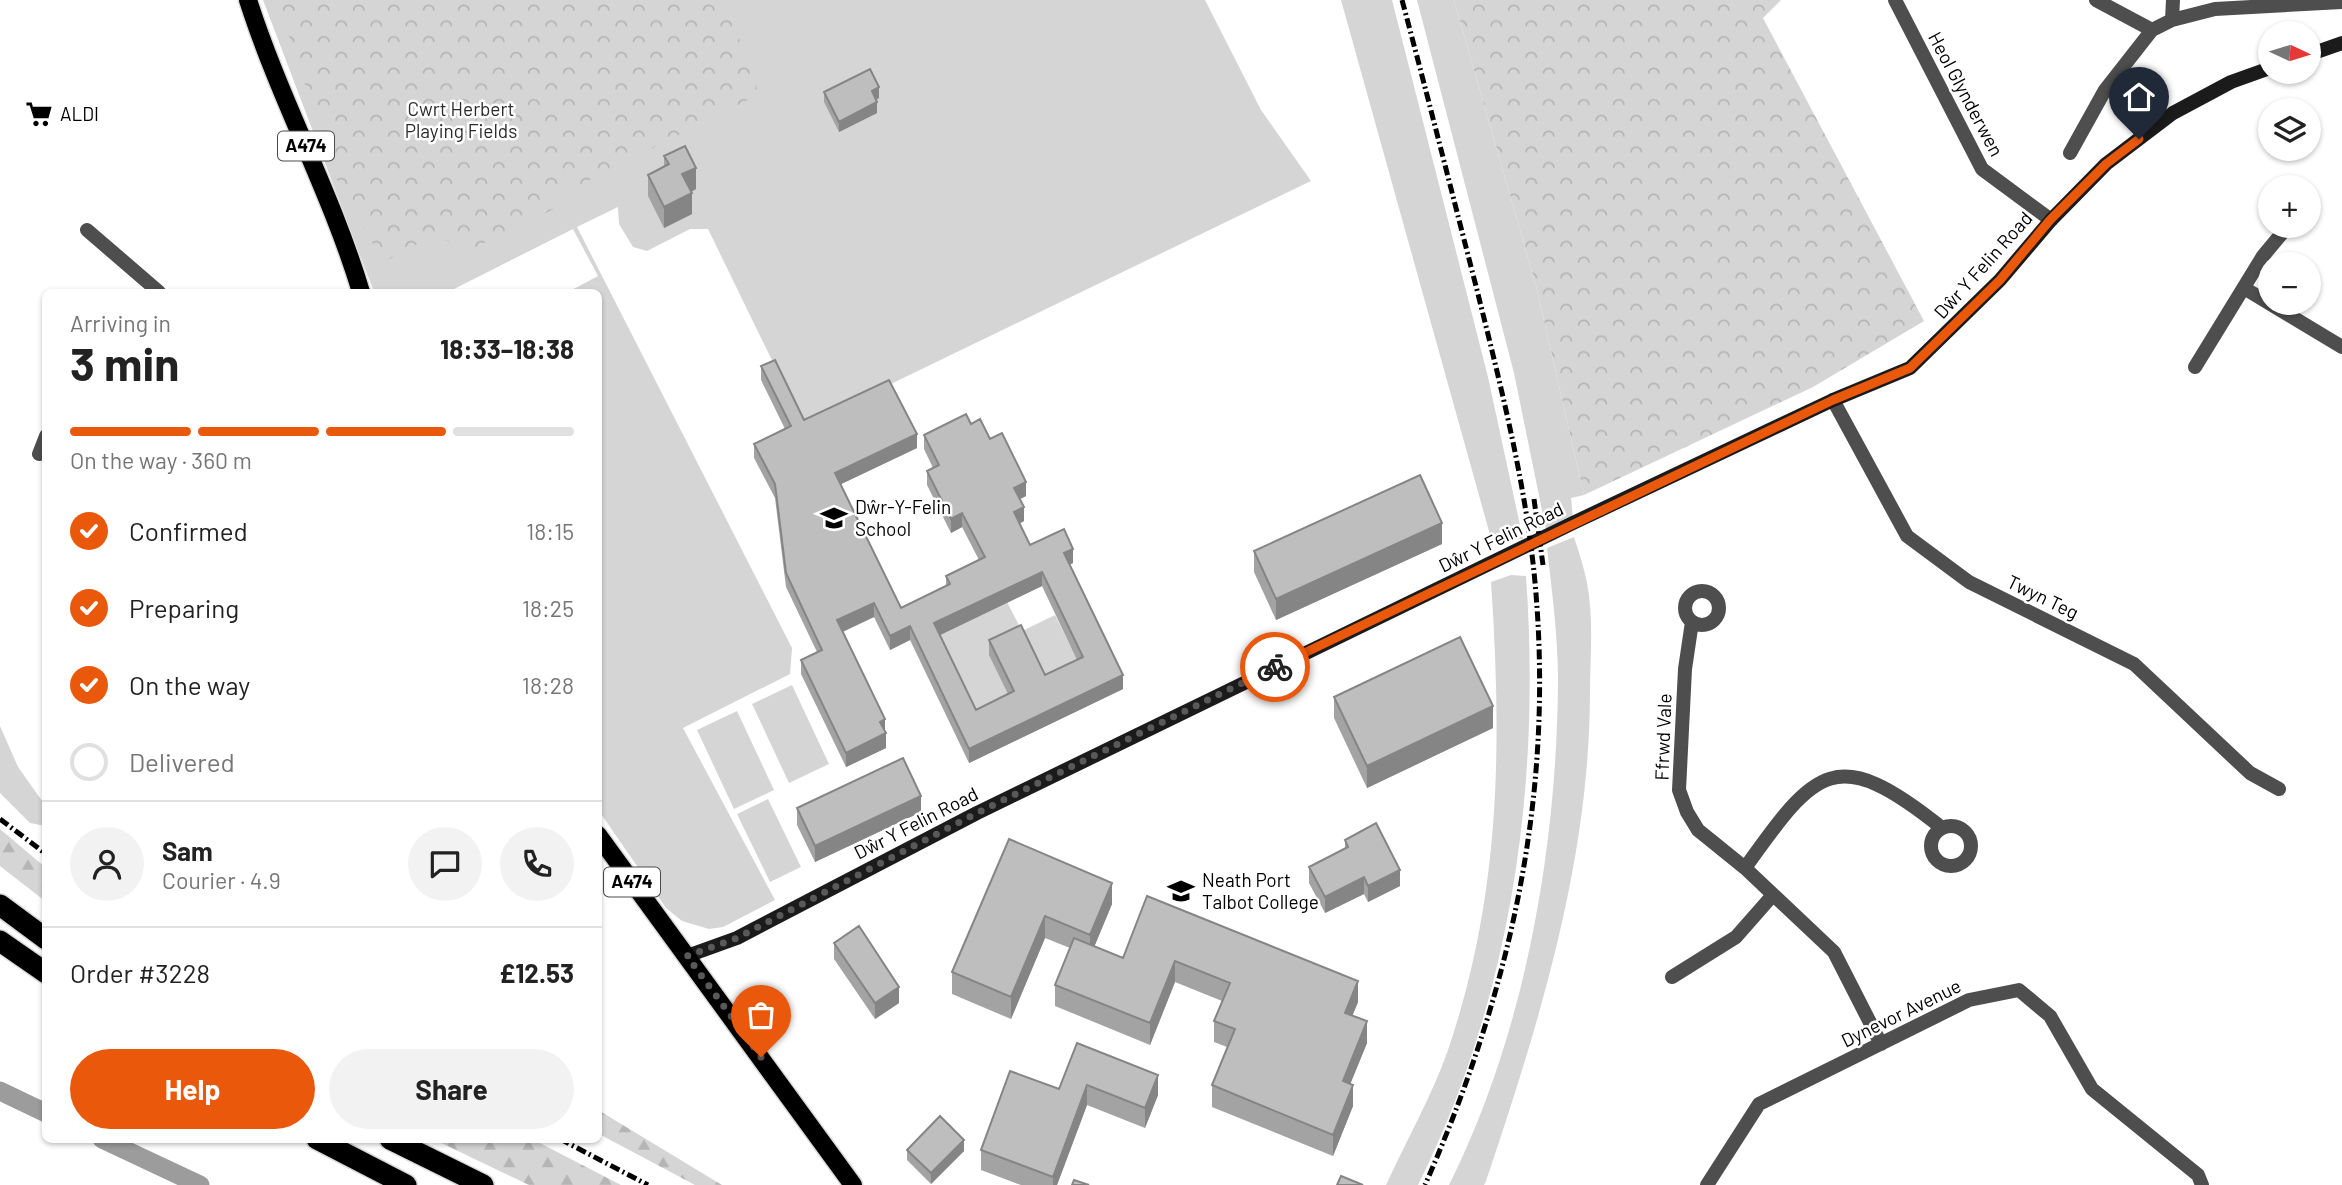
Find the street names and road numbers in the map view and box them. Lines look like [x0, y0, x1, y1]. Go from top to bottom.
street label: Heol Glynderwen [1924, 28, 2009, 160]
road number: A474 [278, 132, 334, 160]
street label: Dŵr Y Felin Road [1929, 206, 2037, 323]
street label: Dŵr Y Felin Road [1435, 496, 1567, 577]
street label: Twyn Teg [2004, 569, 2083, 624]
street label: Ffrwd Vale [1649, 693, 1676, 781]
street label: Dŵr Y Felin Road [850, 781, 982, 864]
road number: A474 [604, 868, 660, 897]
street label: Dynevor Avenue [1837, 974, 1964, 1051]

